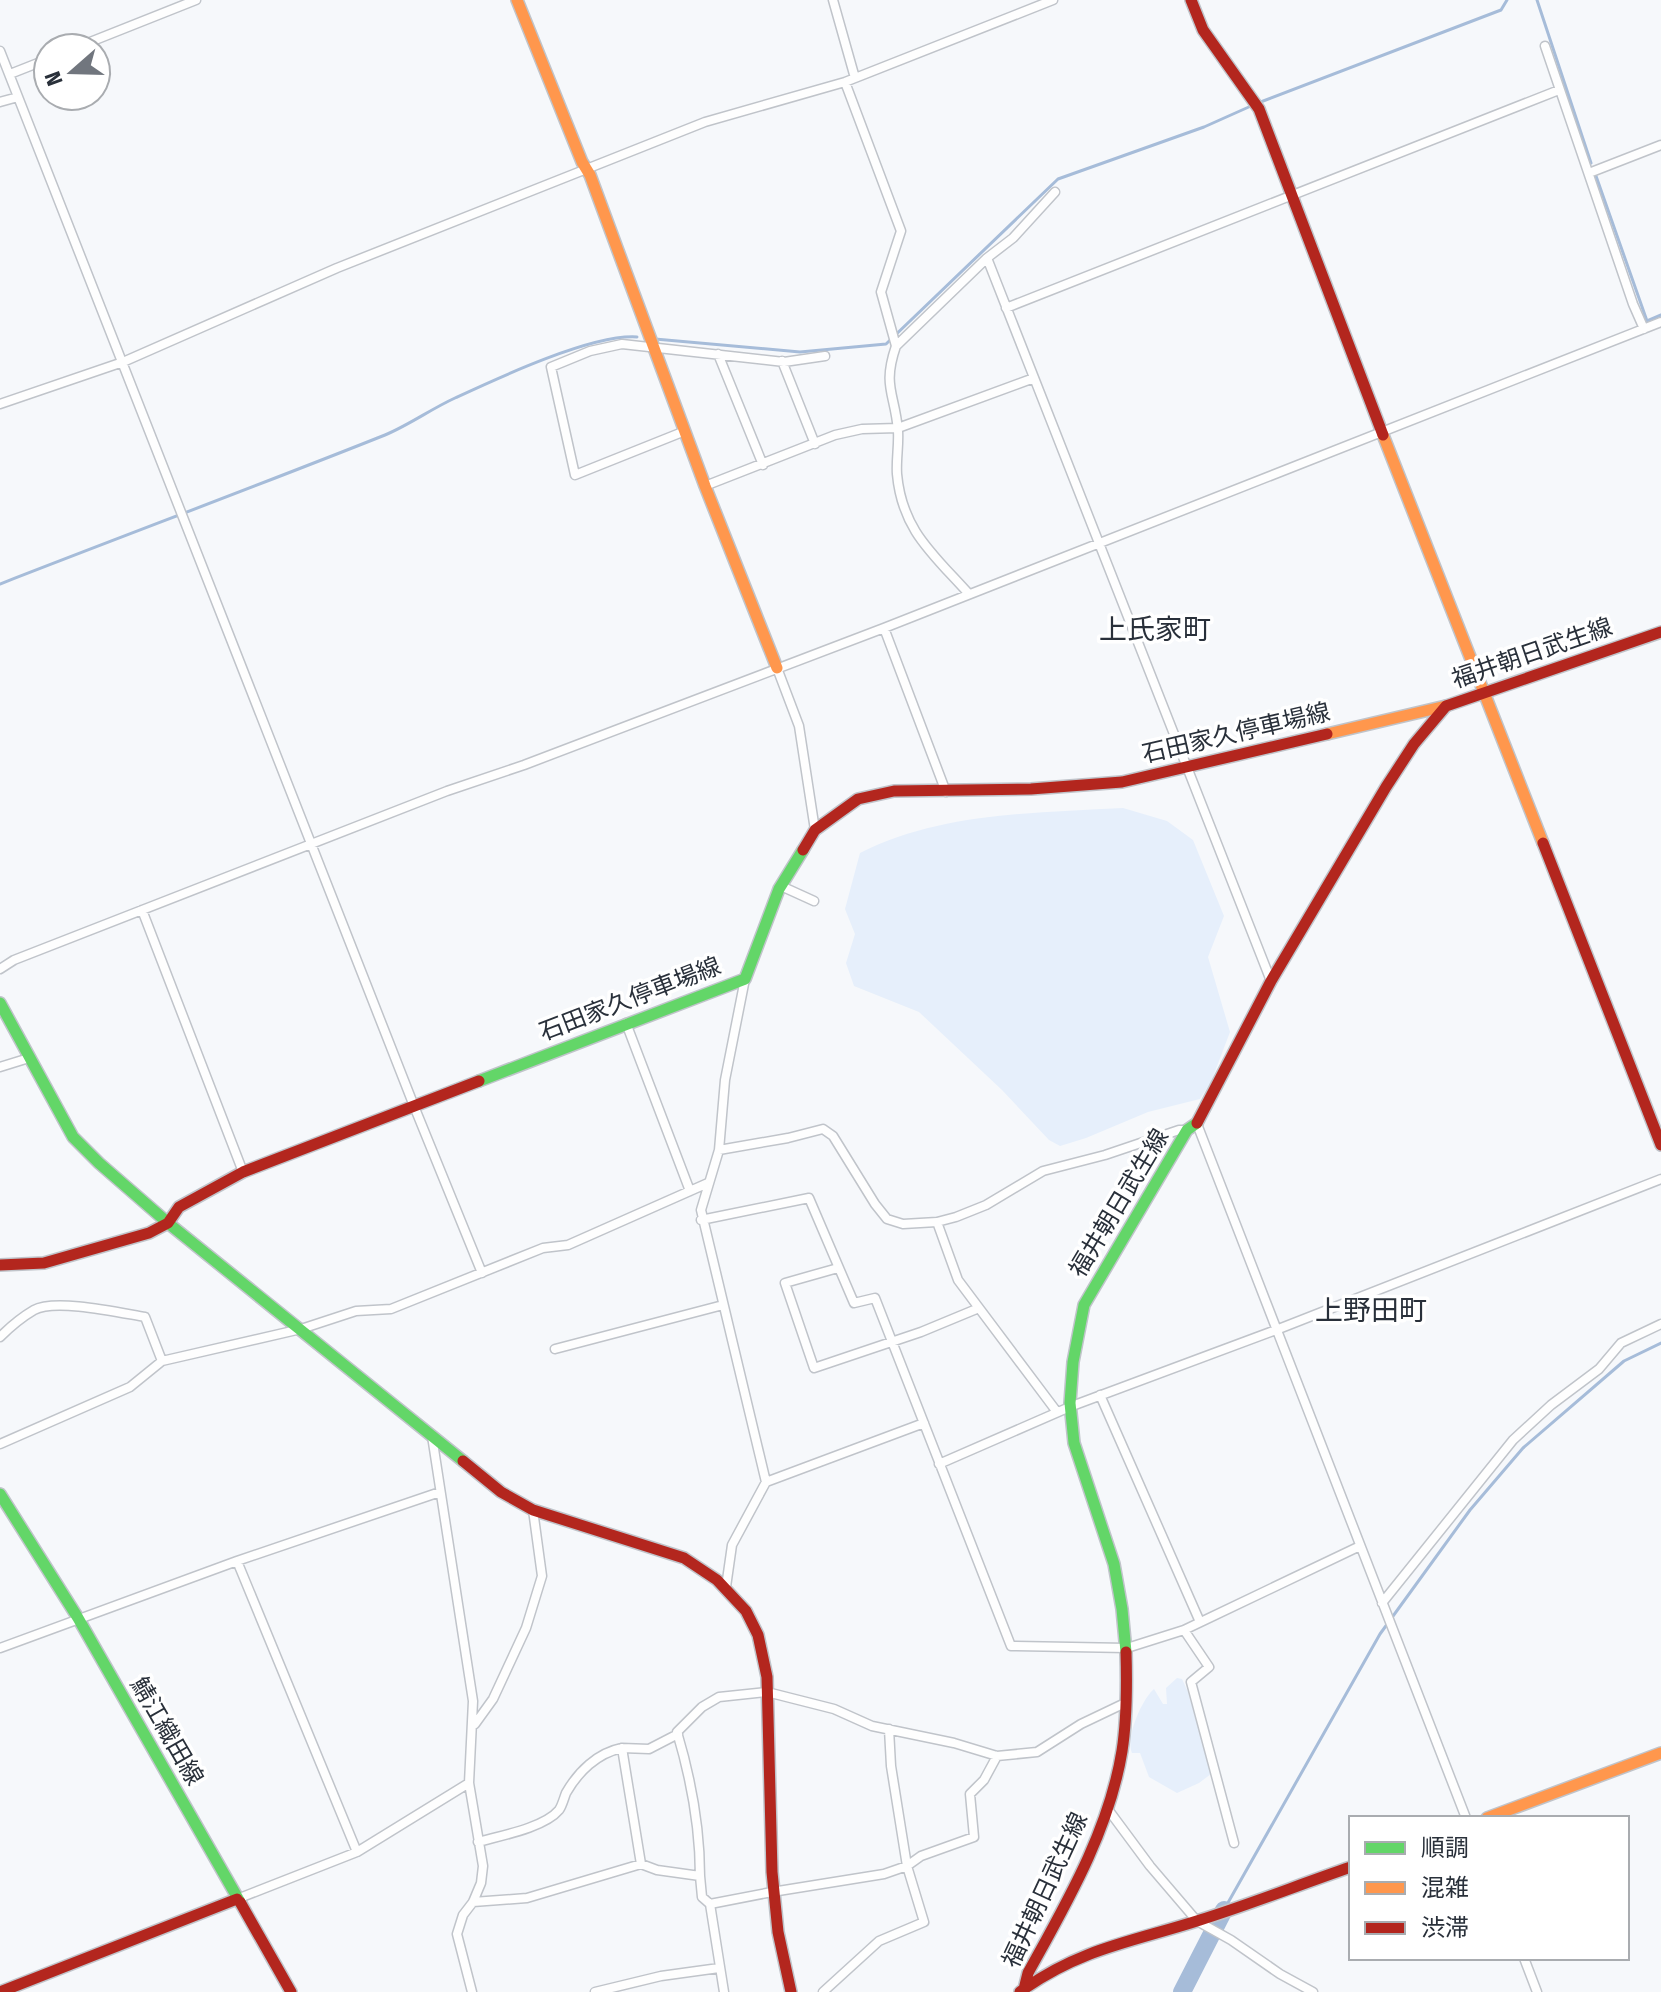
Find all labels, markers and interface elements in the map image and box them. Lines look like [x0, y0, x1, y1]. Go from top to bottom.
north arrow [32, 32, 112, 112]
text: N [39, 68, 69, 89]
street label: 福井朝日武生線 [1448, 612, 1616, 694]
district label: 上氏家町 [1099, 613, 1211, 646]
street label: 石田家久停車場線 [1139, 698, 1333, 768]
street label: 石田家久停車場線 [535, 952, 725, 1046]
street label: 福井朝日武生線 [1064, 1124, 1174, 1282]
district label: 上野田町 [1315, 1294, 1427, 1327]
street label: 鯖江織田線 [125, 1672, 209, 1790]
street label: 福井朝日武生線 [997, 1808, 1093, 1972]
legend [1349, 1816, 1629, 1960]
text: 順調 [1421, 1834, 1469, 1862]
text: 混雑 [1421, 1874, 1469, 1902]
text: 渋滞 [1421, 1914, 1469, 1942]

